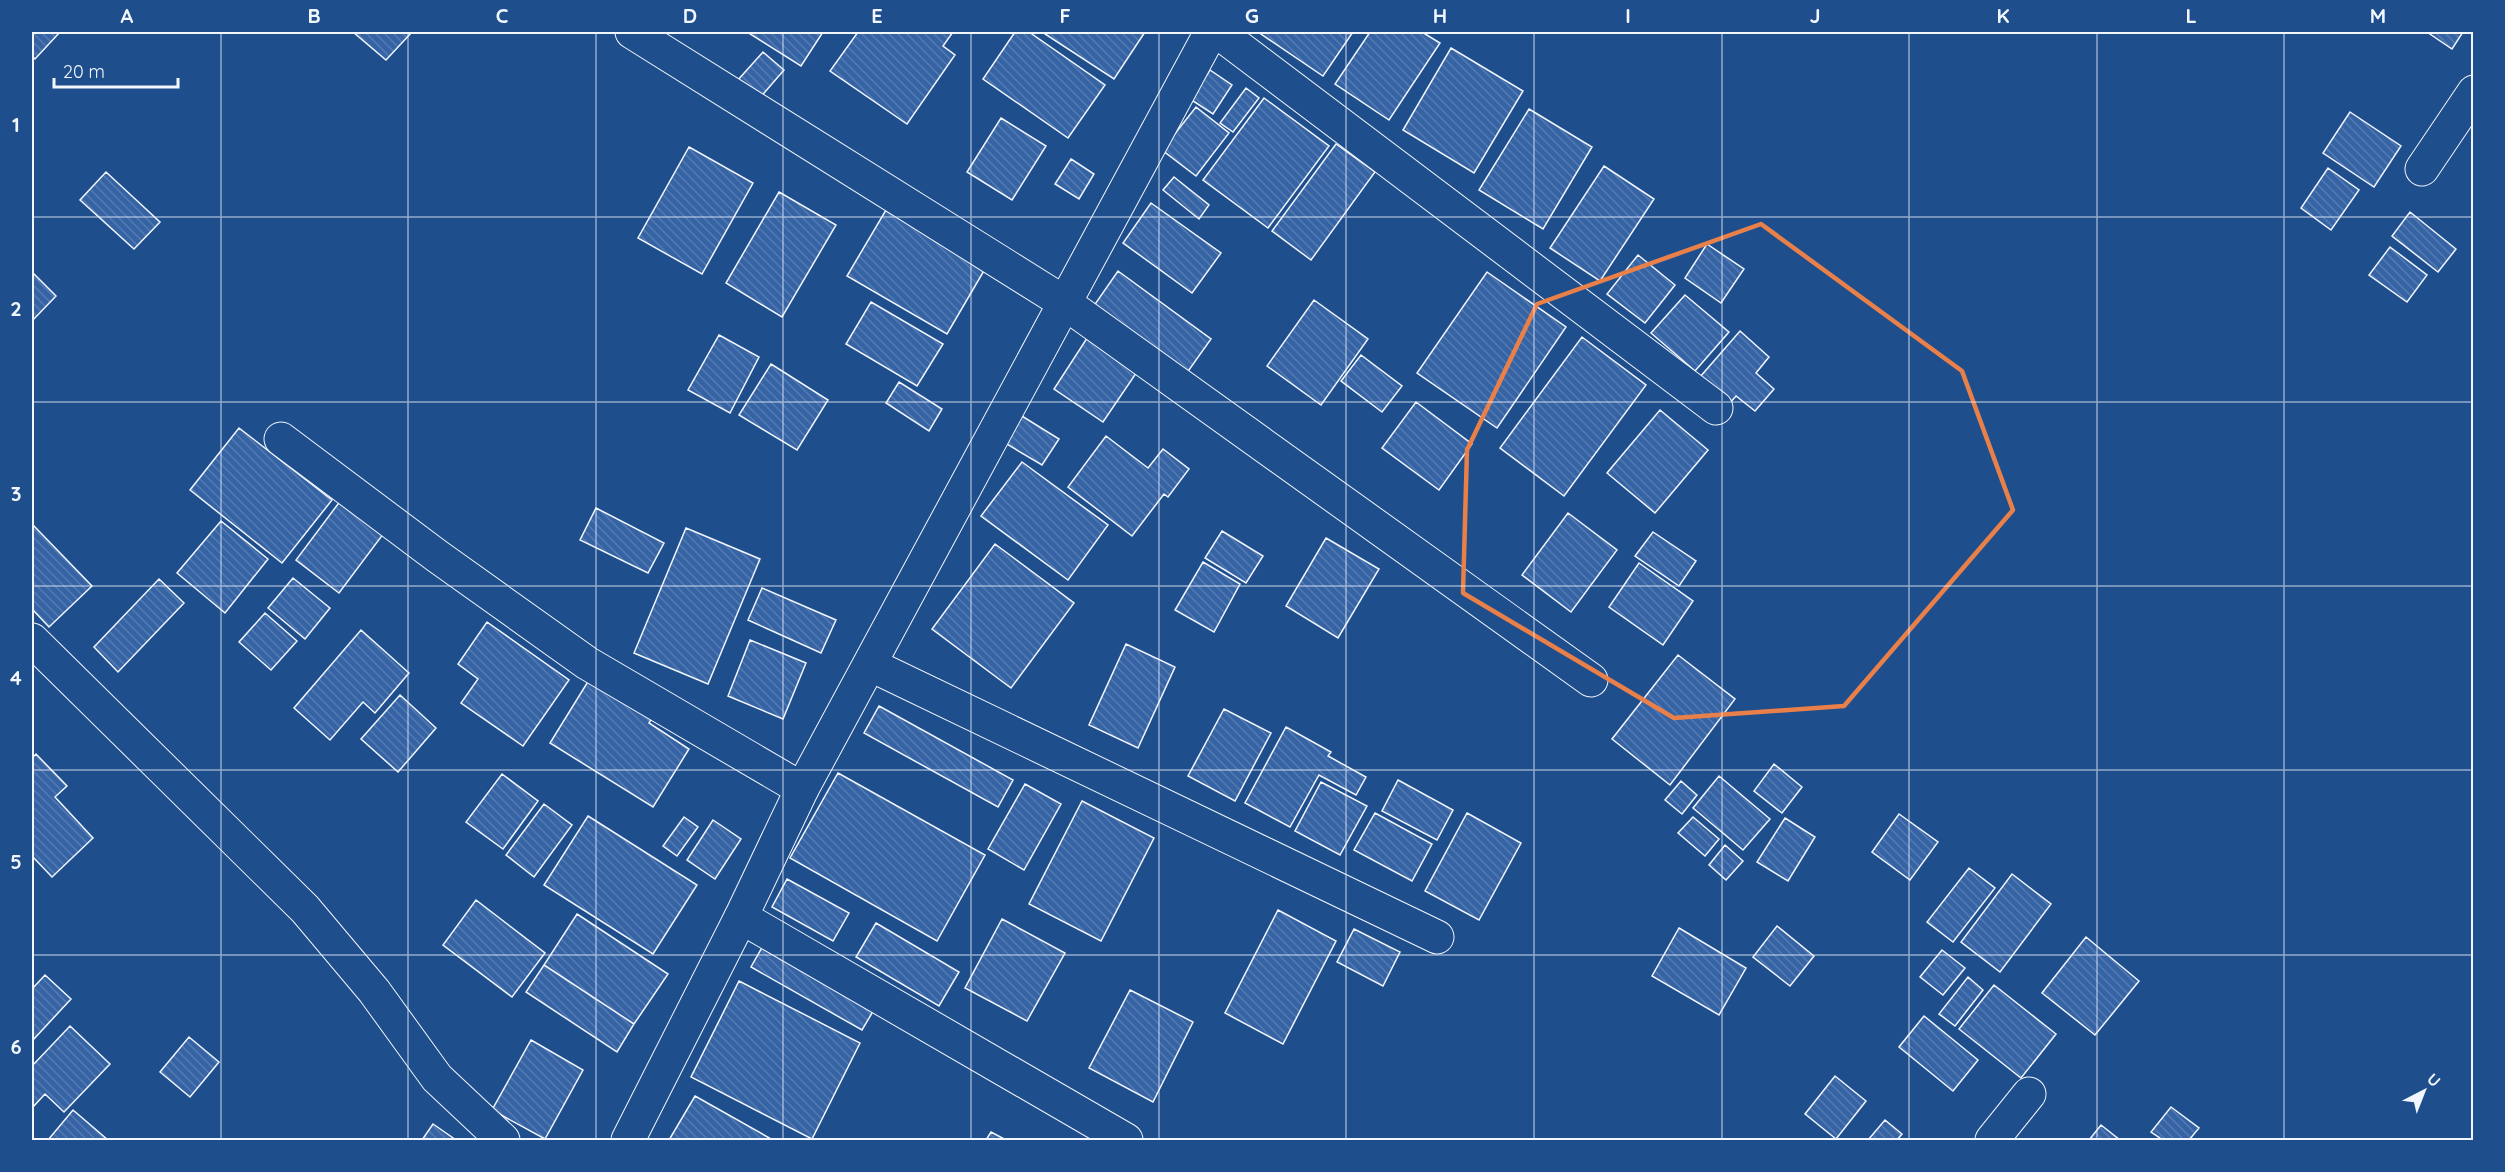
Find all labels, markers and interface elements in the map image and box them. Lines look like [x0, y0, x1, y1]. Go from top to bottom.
text: A [121, 3, 134, 28]
text: B [307, 3, 321, 28]
text: C [496, 3, 509, 28]
text: D [683, 3, 697, 28]
text: E [871, 3, 883, 28]
text: F [1059, 3, 1071, 28]
text: G [1245, 3, 1259, 28]
text: H [1433, 3, 1447, 28]
text: I [1625, 3, 1631, 28]
text: J [1809, 3, 1821, 28]
text: K [1996, 3, 2010, 28]
text: L [2185, 3, 2197, 28]
text: M [2370, 3, 2386, 28]
scale bar [54, 51, 178, 89]
text: 20 m [63, 60, 105, 83]
text: 1 [12, 112, 20, 137]
text: 2 [10, 296, 22, 321]
text: 3 [11, 481, 21, 506]
text: 4 [10, 665, 22, 690]
text: 5 [10, 849, 22, 874]
text: 6 [10, 1034, 22, 1059]
north arrow [2394, 1061, 2454, 1121]
text: U [2423, 1069, 2445, 1091]

